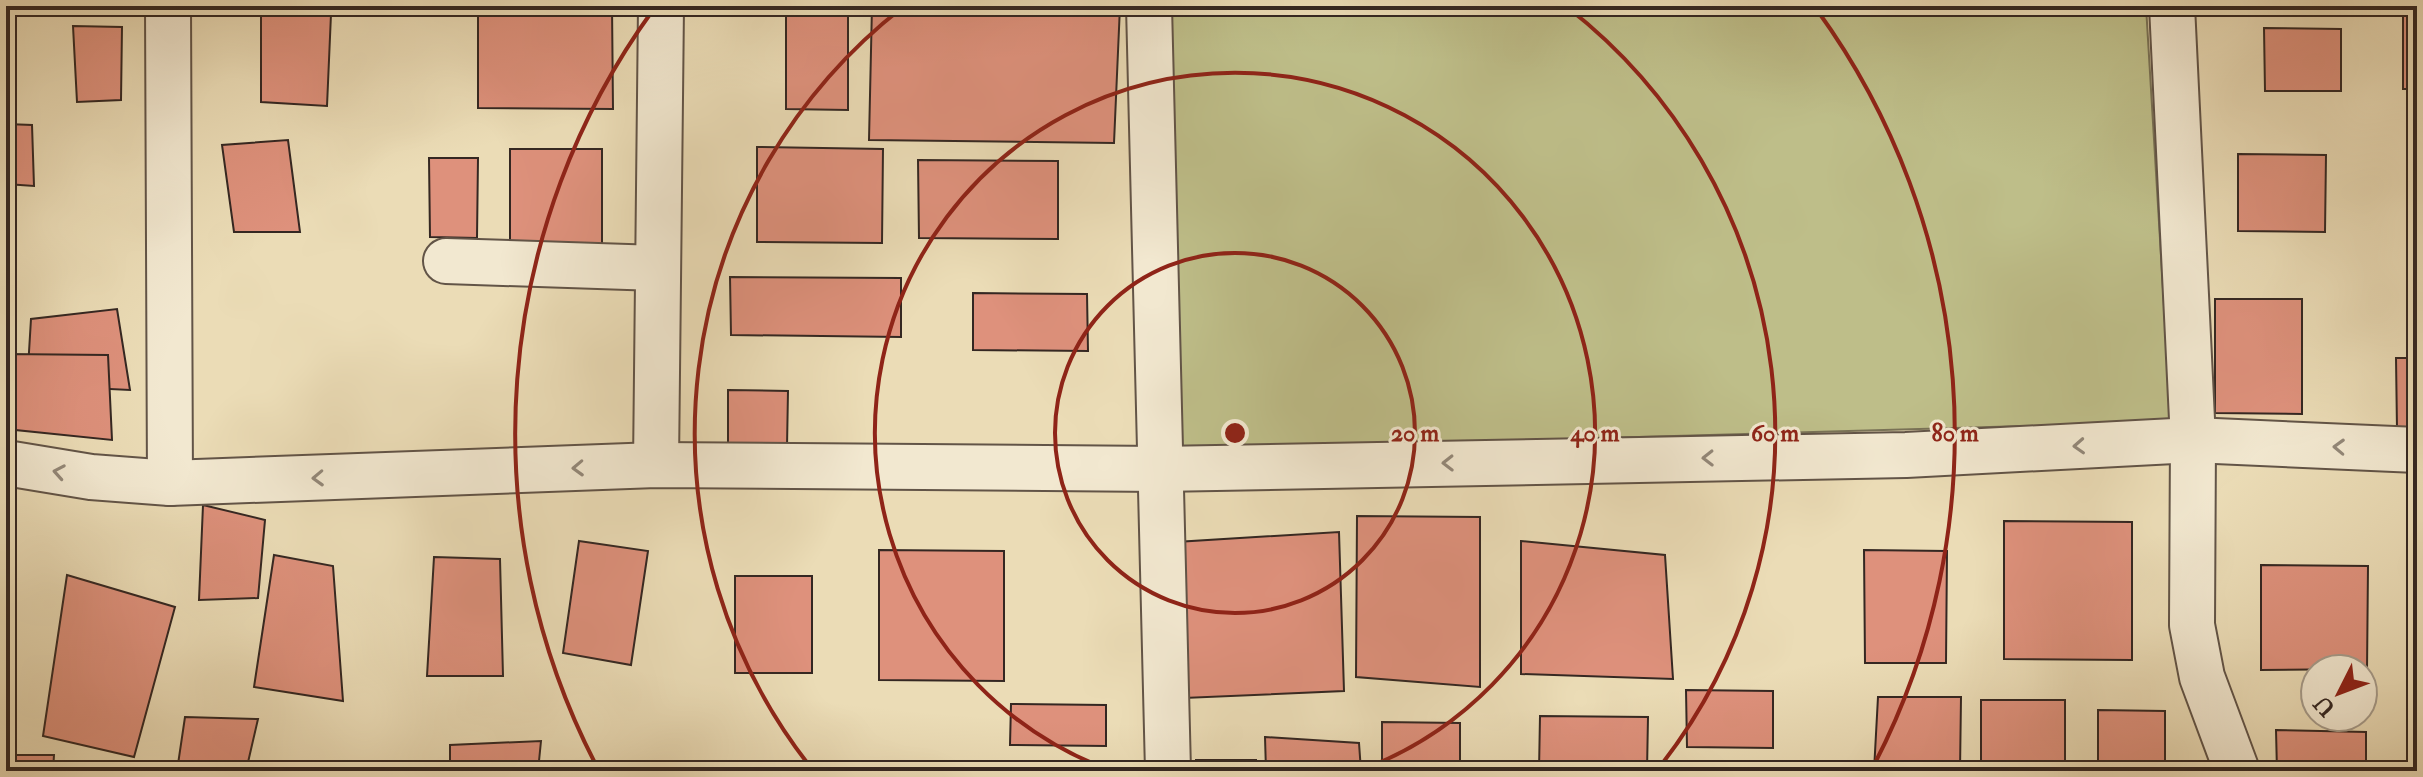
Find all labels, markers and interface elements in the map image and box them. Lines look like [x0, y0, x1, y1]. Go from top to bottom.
text: 20 m [1391, 418, 1439, 449]
text: 40 m [1570, 418, 1620, 449]
text: 60 m [1751, 418, 1799, 449]
text: 80 m [1931, 418, 1979, 449]
centre of rings [1221, 419, 1249, 447]
one-way arrow [2072, 437, 2085, 454]
one-way arrow [2332, 438, 2345, 455]
one-way arrow [1701, 450, 1714, 467]
one-way arrow [1441, 455, 1454, 472]
one-way arrow [571, 459, 584, 476]
one-way arrow [52, 464, 66, 481]
one-way arrow [311, 469, 324, 486]
north arrow [2299, 653, 2379, 733]
text: U [2308, 689, 2341, 722]

